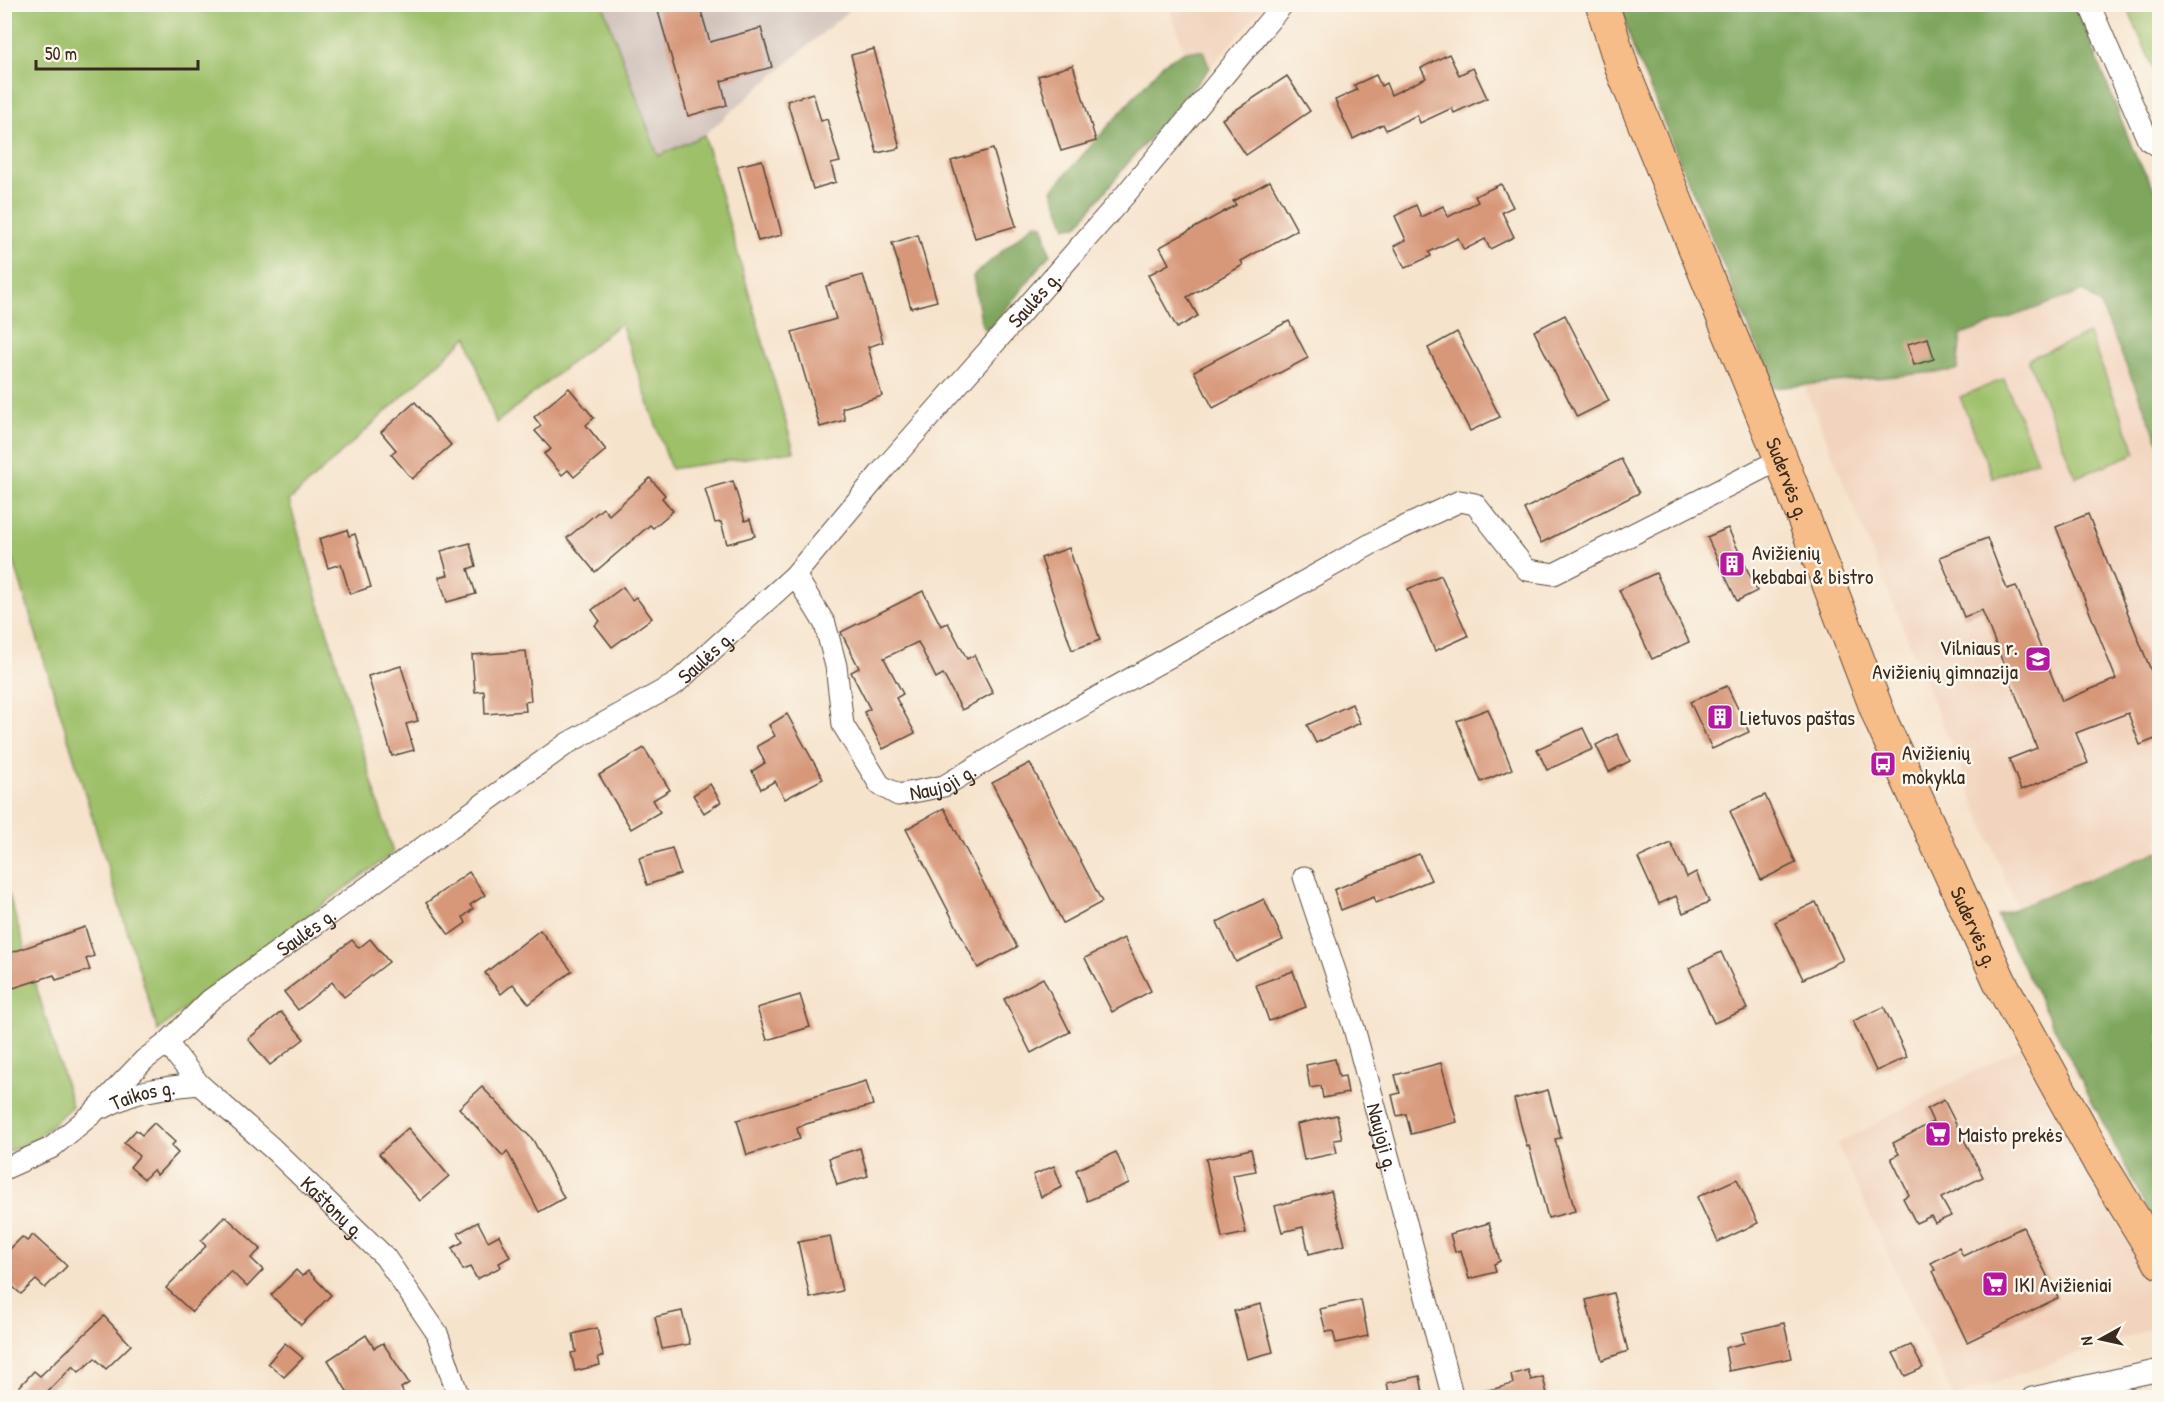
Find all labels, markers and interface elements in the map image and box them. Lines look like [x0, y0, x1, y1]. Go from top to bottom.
scale bar [36, 33, 198, 71]
text: 50 m [45, 41, 77, 66]
street label: Saulės g. [1001, 264, 1067, 334]
street label: Sudervės g. [1759, 433, 1817, 524]
place label: Avižienių kebabai & bistro [1752, 538, 1874, 591]
building icon: Avižienių kebabai & bistro [1717, 549, 1747, 579]
street label: Saulės g. [671, 623, 740, 690]
place label: Vilniaus r. Avižienių gimnazija [1872, 633, 2018, 686]
school or university icon: Vilniaus r. Avižienių gimnazija [2023, 644, 2053, 674]
building icon: Lietuvos paštas [1705, 702, 1735, 732]
place label: Lietuvos paštas [1740, 703, 1855, 732]
place label: Avižienių mokykla [1902, 738, 1972, 791]
bus stop icon: Avižienių mokykla [1868, 749, 1898, 779]
street label: Naujoji g. [907, 756, 981, 807]
street label: Sudervės g. [1944, 882, 2006, 972]
street label: Saulės g. [270, 900, 341, 963]
street label: Taikos g. [105, 1072, 177, 1117]
street label: Naujoji g. [1360, 1100, 1406, 1174]
supermarket icon: Maisto prekės [1923, 1119, 1953, 1149]
place label: Maisto prekės [1958, 1120, 2063, 1149]
street label: Kaštonų g. [294, 1169, 372, 1245]
supermarket icon: IKI Avižieniai [1980, 1269, 2010, 1299]
place label: IKI Avižieniai [2014, 1270, 2112, 1299]
north arrow [2071, 1309, 2131, 1369]
text: N [2075, 1335, 2098, 1347]

